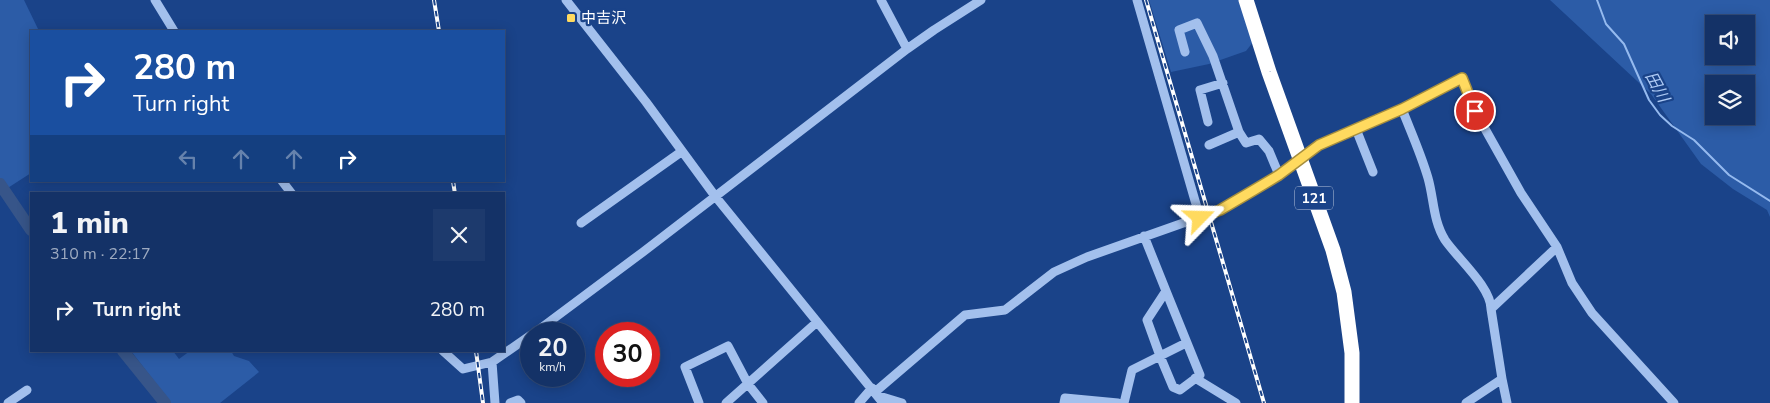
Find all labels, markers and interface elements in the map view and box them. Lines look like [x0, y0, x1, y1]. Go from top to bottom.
place label: 中吉沢 [581, 8, 626, 28]
marker: 中吉沢 [565, 12, 577, 24]
map controls [1705, 15, 1755, 125]
button: sound [1705, 15, 1755, 65]
text: 280 m [133, 44, 236, 91]
icon: right [50, 50, 115, 115]
water label: 田川 [1640, 68, 1675, 108]
button: layers [1705, 75, 1755, 125]
text: Turn right [133, 89, 229, 119]
pin [1454, 90, 1496, 132]
icon: arrive [1461, 97, 1489, 125]
icon: left [174, 145, 202, 173]
icon: ahead [227, 145, 255, 173]
icon: ahead [280, 145, 308, 173]
icon: right [333, 145, 361, 173]
road number: 121 [1295, 187, 1333, 210]
position arrow [1173, 191, 1225, 243]
text: 1 min [50, 203, 129, 244]
button: close [433, 209, 485, 261]
text: 310 m · 22:17 [50, 243, 151, 265]
icon: right [50, 296, 78, 324]
text: Turn right [93, 297, 180, 323]
text: 280 m [430, 297, 485, 323]
speed limit sign: 30 [595, 322, 660, 387]
text: 20 [537, 331, 568, 365]
text: km/h [539, 359, 566, 375]

